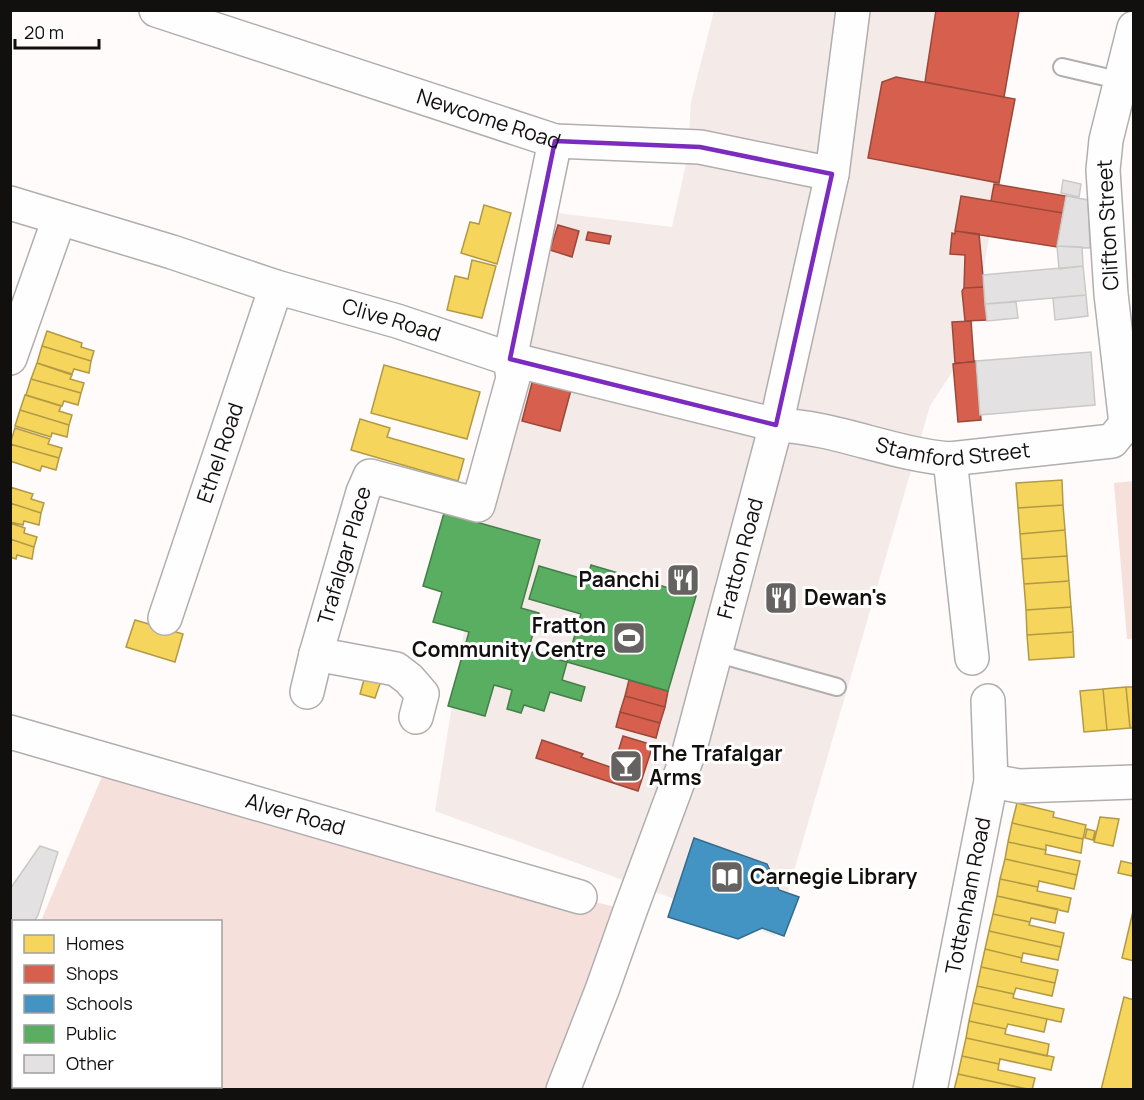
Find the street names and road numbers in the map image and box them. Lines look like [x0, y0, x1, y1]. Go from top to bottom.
street label: Newcome Road [413, 82, 564, 155]
street label: Clifton Street [1090, 159, 1124, 291]
street label: Clive Road [339, 291, 444, 348]
street label: Ethel Road [190, 399, 249, 507]
street label: Stamford Street [873, 430, 1031, 472]
street label: Trafalgar Place [310, 483, 377, 628]
street label: Fratton Road [710, 495, 769, 622]
street label: Alver Road [243, 786, 349, 841]
street label: Tottenham Road [938, 815, 997, 976]

